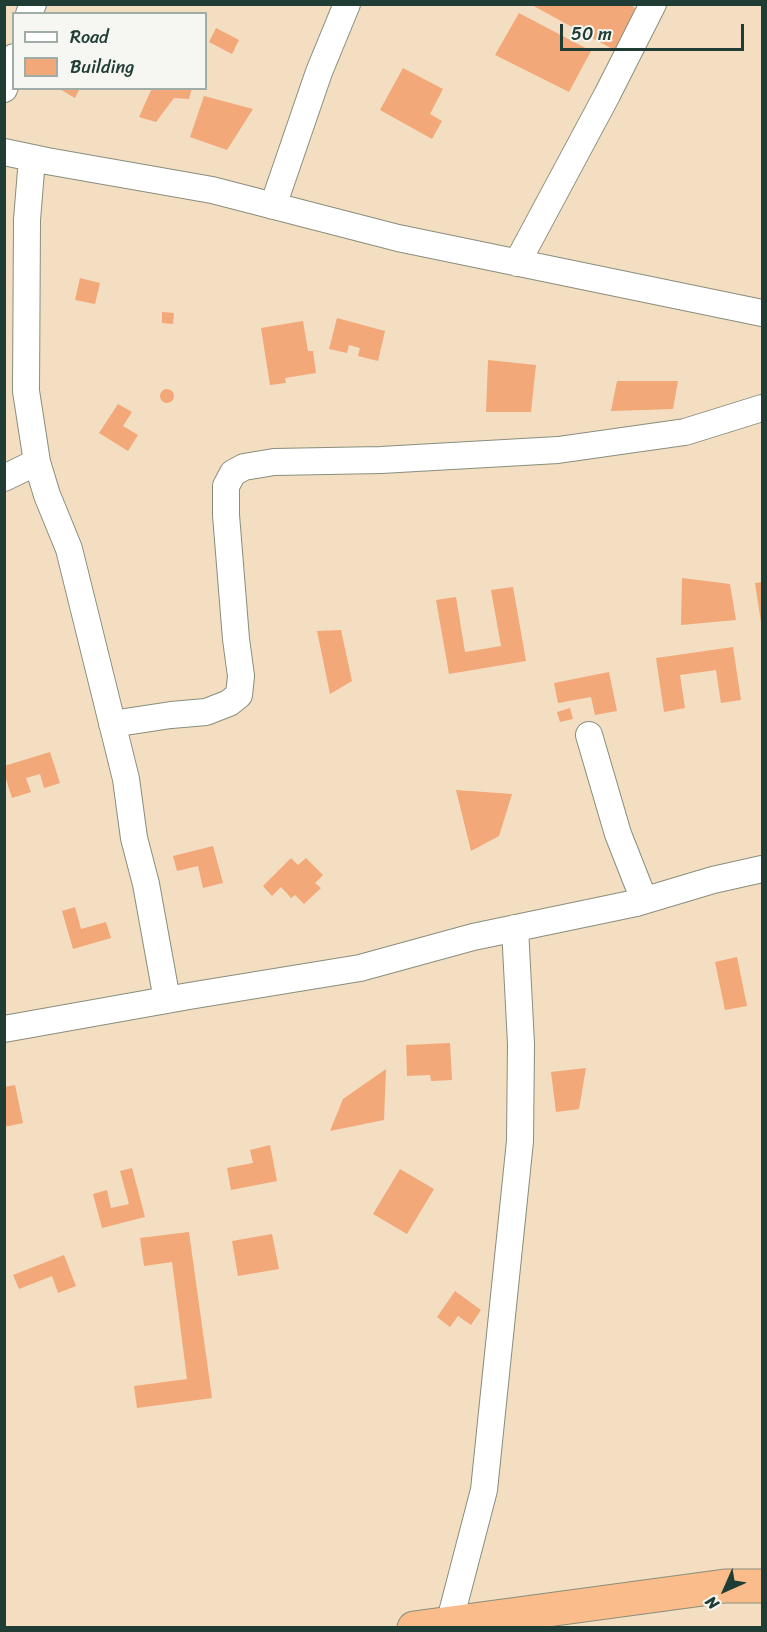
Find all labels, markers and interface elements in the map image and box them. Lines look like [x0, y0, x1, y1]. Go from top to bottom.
legend [12, 12, 207, 90]
scale bar [563, 12, 748, 50]
text: 50 m [571, 18, 612, 50]
text: Road [70, 21, 109, 53]
text: Building [70, 51, 134, 83]
north arrow [695, 1560, 755, 1620]
text: N [698, 1589, 726, 1617]

